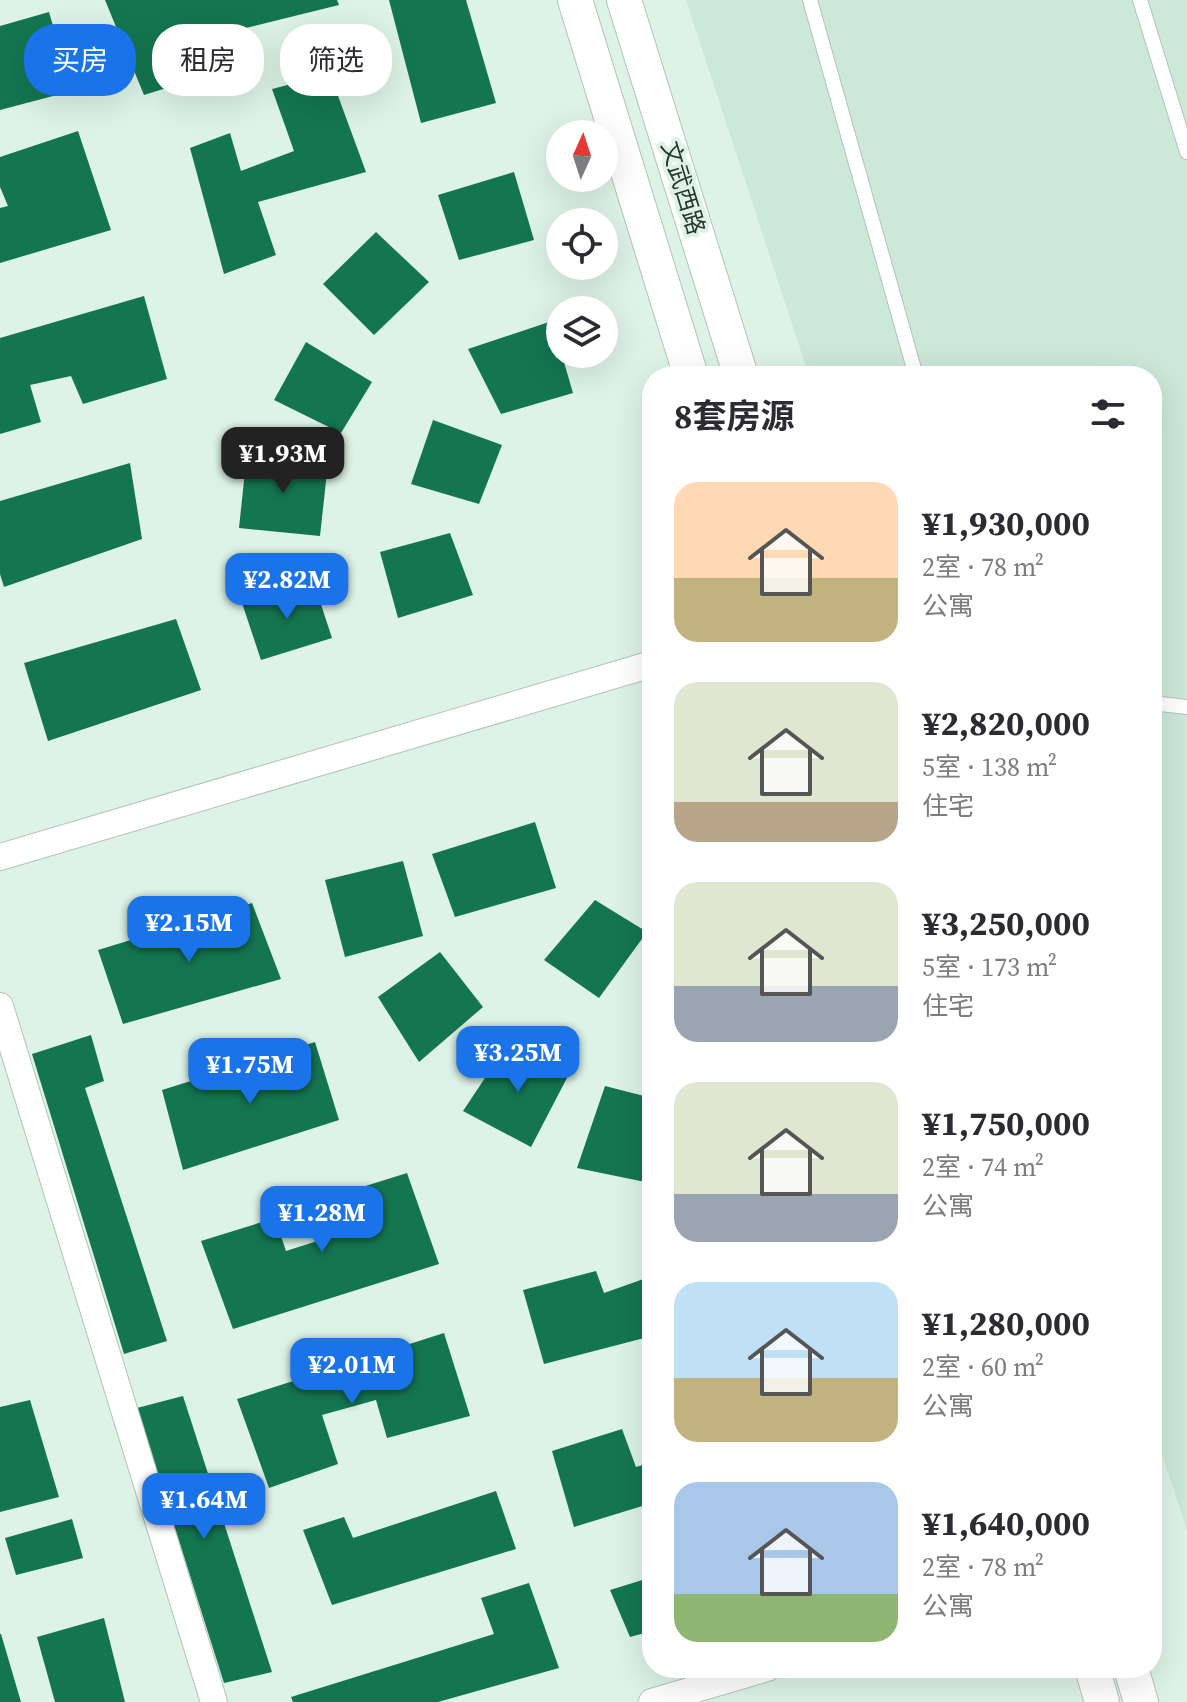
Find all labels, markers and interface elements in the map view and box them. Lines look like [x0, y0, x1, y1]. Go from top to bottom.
chip: 买房 [24, 24, 136, 96]
chip: 租房 [152, 24, 264, 96]
chip: 筛选 [280, 24, 392, 96]
north arrow [546, 120, 618, 192]
map controls [546, 120, 618, 368]
street label: 文武西路 [654, 137, 713, 239]
button: locate [546, 208, 618, 280]
button: layers [546, 296, 618, 368]
icon: filters [1086, 392, 1130, 436]
text: 8套房源 [674, 393, 794, 439]
pin: ¥1.93M [218, 427, 348, 495]
text: ¥1.93M [239, 435, 327, 471]
text: ¥1,930,000 [922, 500, 1090, 546]
icon: home [738, 514, 834, 610]
text: 2室 · 78 m² [922, 549, 1044, 585]
pin: ¥2.82M [222, 553, 352, 621]
text: ¥2.82M [243, 561, 331, 597]
text: 公寓 [922, 588, 974, 624]
text: ¥2,820,000 [922, 700, 1090, 746]
icon: home [738, 714, 834, 810]
text: 5室 · 138 m² [922, 749, 1057, 785]
text: 住宅 [922, 788, 974, 824]
pin: ¥2.15M [124, 896, 254, 964]
text: ¥3,250,000 [922, 900, 1090, 946]
text: ¥2.15M [145, 904, 233, 940]
icon: home [738, 914, 834, 1010]
text: 5室 · 173 m² [922, 949, 1057, 985]
text: 住宅 [922, 988, 974, 1024]
pin: ¥3.25M [453, 1026, 583, 1094]
text: ¥3.25M [474, 1034, 562, 1070]
pin: ¥1.75M [185, 1038, 315, 1106]
text: ¥1.75M [206, 1046, 294, 1082]
text: ¥1,750,000 [922, 1100, 1090, 1146]
icon: home [738, 1114, 834, 1210]
text: 2室 · 74 m² [922, 1149, 1044, 1185]
pin: ¥1.28M [257, 1186, 387, 1254]
text: 公寓 [922, 1188, 974, 1224]
text: ¥1.28M [278, 1194, 366, 1230]
text: ¥1,280,000 [922, 1300, 1090, 1346]
icon: home [738, 1314, 834, 1410]
pin: ¥2.01M [287, 1338, 417, 1406]
text: ¥2.01M [308, 1346, 396, 1382]
text: 2室 · 60 m² [922, 1349, 1044, 1385]
text: 公寓 [922, 1388, 974, 1424]
pin: ¥1.64M [139, 1473, 269, 1541]
text: ¥1.64M [160, 1481, 248, 1517]
text: ¥1,640,000 [922, 1500, 1090, 1546]
icon: home [738, 1514, 834, 1610]
text: 2室 · 78 m² [922, 1549, 1044, 1585]
text: 公寓 [922, 1588, 974, 1624]

